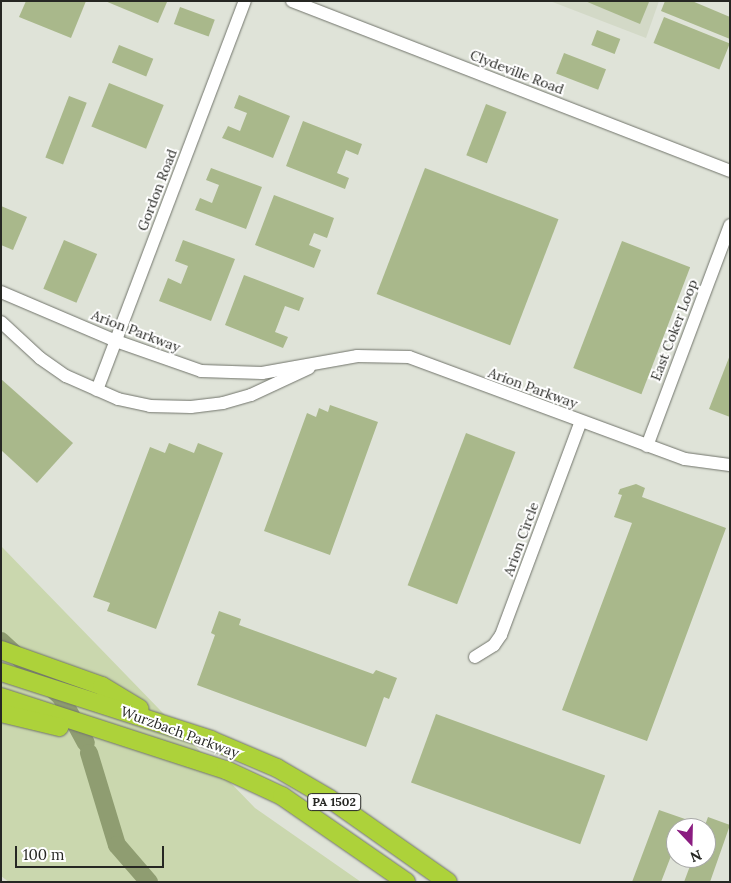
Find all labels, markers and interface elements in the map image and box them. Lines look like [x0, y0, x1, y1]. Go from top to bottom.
street label: Clydeville Road [468, 46, 566, 98]
street label: Gordon Road [134, 147, 180, 233]
street label: East Coker Loop [647, 277, 701, 383]
street label: Arion Parkway [89, 306, 183, 356]
street label: Arion Parkway [486, 364, 580, 412]
street label: Arion Circle [500, 500, 542, 578]
street label: Wurzbach Parkway [119, 703, 241, 761]
road number: PA 1502 [306, 792, 362, 812]
north arrow [666, 818, 716, 868]
scale bar [18, 836, 166, 868]
text: 100 m [23, 845, 64, 864]
text: N [688, 846, 704, 866]

